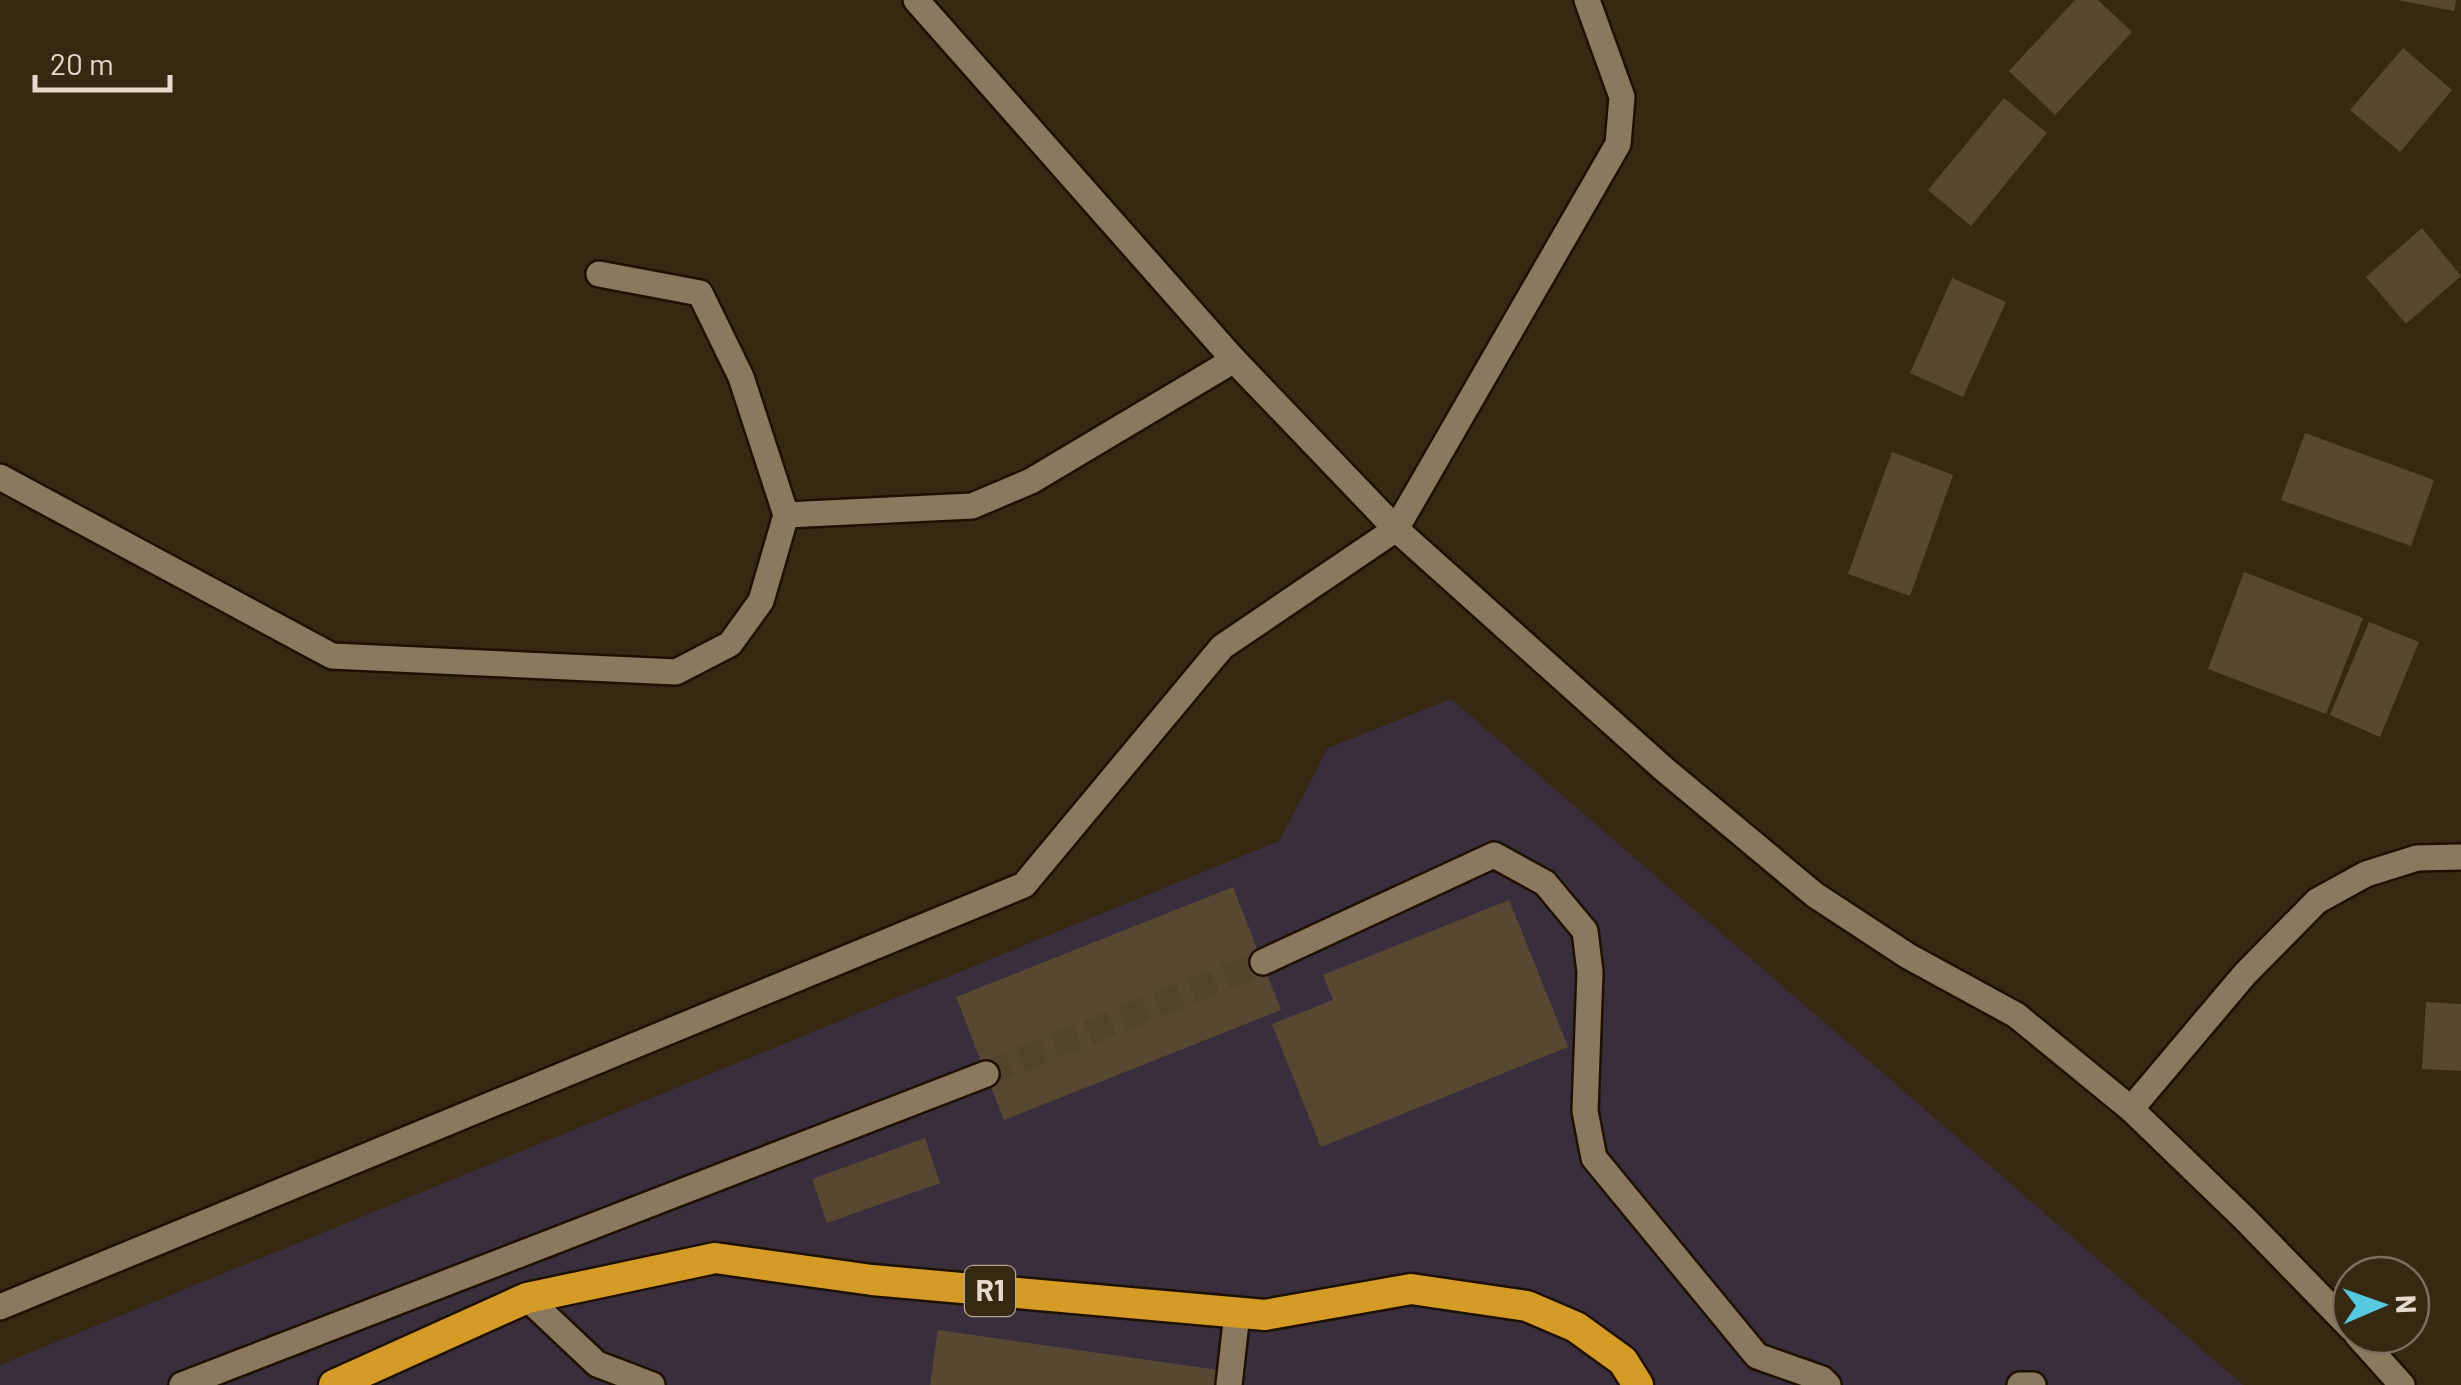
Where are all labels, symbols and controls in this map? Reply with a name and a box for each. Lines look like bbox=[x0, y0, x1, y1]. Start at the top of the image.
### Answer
scale bar bbox=[35, 30, 170, 92]
text: 20 m bbox=[50, 45, 114, 81]
north arrow bbox=[2331, 1255, 2431, 1355]
road number: R1 bbox=[965, 1266, 1015, 1316]
text: N bbox=[2390, 1294, 2424, 1314]

